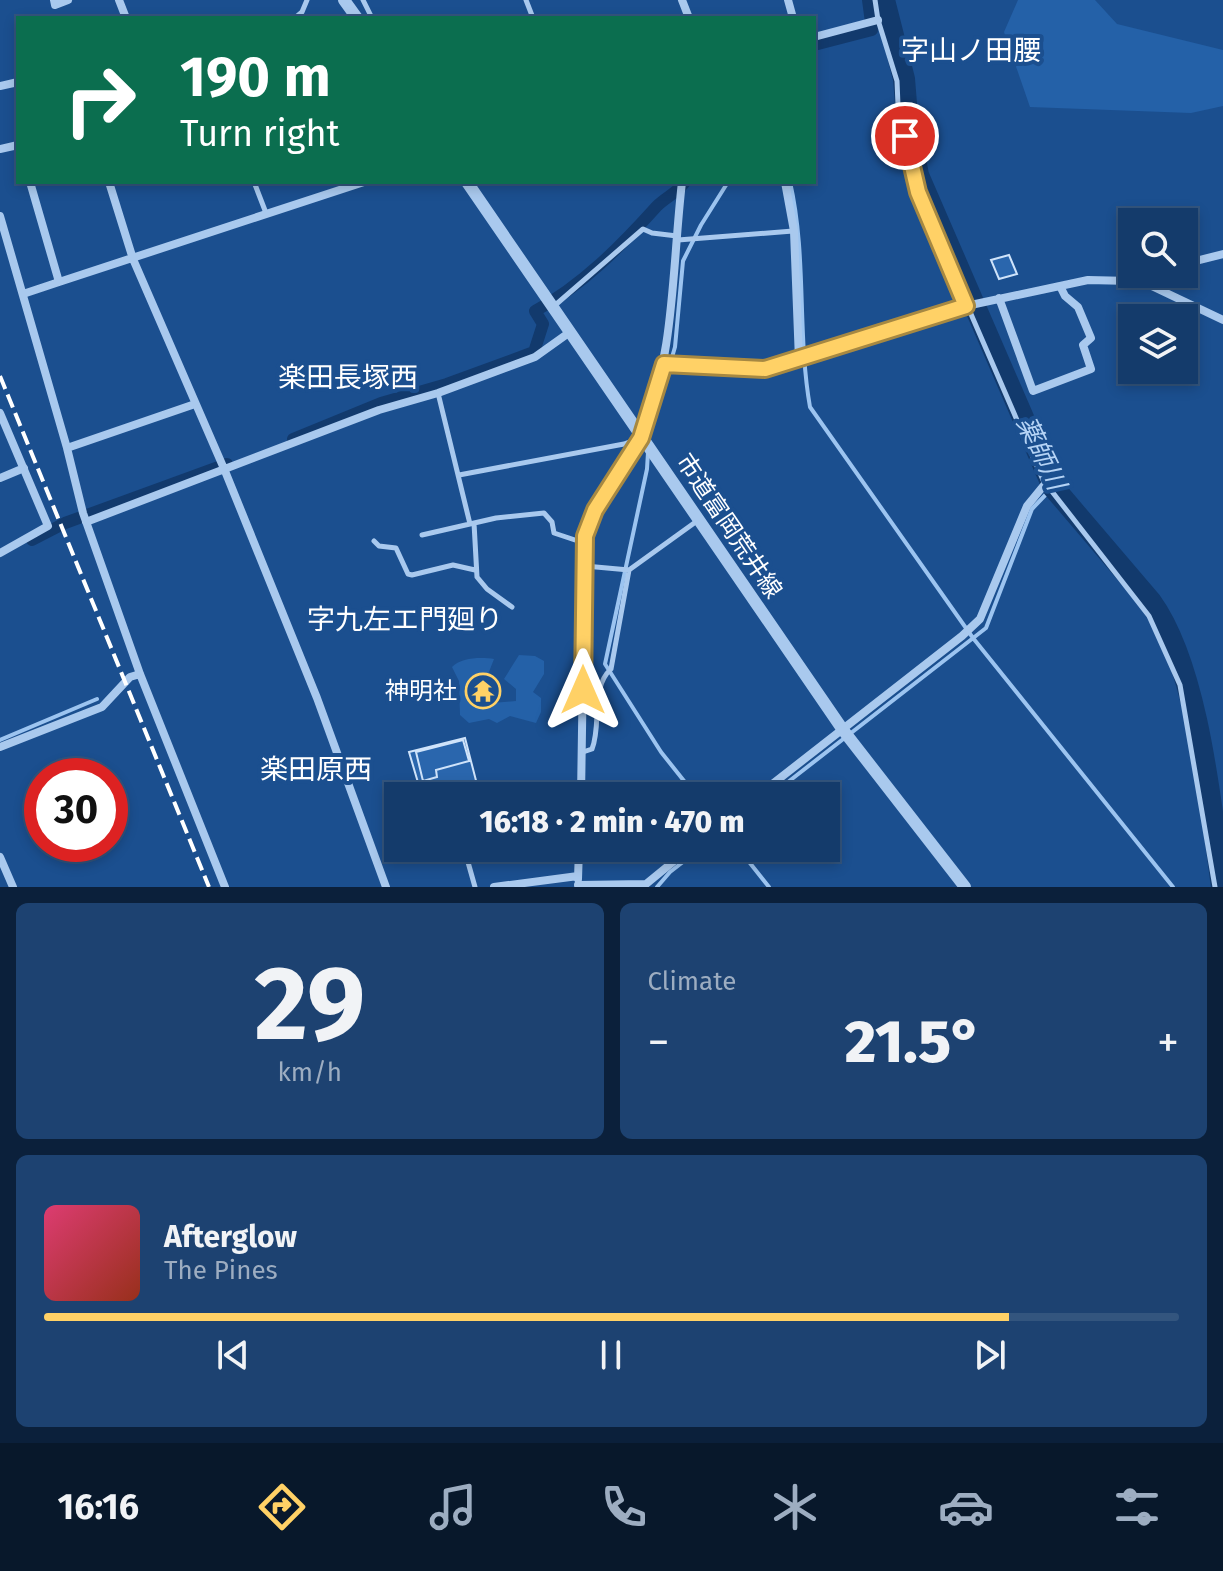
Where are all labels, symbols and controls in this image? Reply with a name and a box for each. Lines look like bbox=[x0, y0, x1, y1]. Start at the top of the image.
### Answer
district label: 字山ノ田腰 bbox=[901, 34, 1041, 67]
text: 190 m bbox=[180, 44, 331, 111]
icon: right bbox=[48, 48, 152, 152]
pin bbox=[871, 102, 939, 170]
text: Turn right bbox=[180, 112, 340, 156]
icon: arrive bbox=[883, 114, 927, 158]
map controls bbox=[1118, 208, 1198, 384]
button: search bbox=[1118, 208, 1198, 288]
button: layers bbox=[1118, 304, 1198, 384]
district label: 楽田長塚西 bbox=[278, 361, 418, 394]
water label: 薬師川 bbox=[1010, 411, 1073, 498]
street label: 市道富岡荒井線 bbox=[670, 449, 788, 603]
district label: 字九左エ門廻り bbox=[307, 603, 503, 636]
position arrow bbox=[541, 648, 625, 732]
temple icon: 神明社 bbox=[464, 672, 502, 710]
place label: 神明社 bbox=[385, 677, 457, 705]
district label: 楽田原西 bbox=[260, 753, 372, 786]
speed limit sign: 30 bbox=[24, 758, 128, 862]
text: 16:18 · 2 min · 470 m bbox=[480, 804, 744, 840]
text: 29 bbox=[254, 942, 365, 1067]
text: Climate bbox=[648, 966, 736, 997]
text: 21.5° bbox=[845, 1006, 982, 1078]
text: − bbox=[648, 1016, 670, 1069]
text: + bbox=[1157, 1016, 1179, 1069]
text: km/h bbox=[278, 1057, 342, 1088]
text: Afterglow bbox=[164, 1219, 297, 1255]
text: The Pines bbox=[164, 1255, 278, 1286]
icon: previous bbox=[211, 1333, 255, 1377]
icon: pause bbox=[589, 1333, 633, 1377]
icon: next bbox=[968, 1333, 1012, 1377]
icon: directions bbox=[254, 1479, 310, 1535]
icon: music bbox=[425, 1479, 481, 1535]
icon: phone bbox=[596, 1479, 652, 1535]
icon: climate bbox=[767, 1479, 823, 1535]
icon: car bbox=[938, 1479, 994, 1535]
icon: filters bbox=[1109, 1479, 1165, 1535]
text: 16:16 bbox=[58, 1485, 139, 1529]

